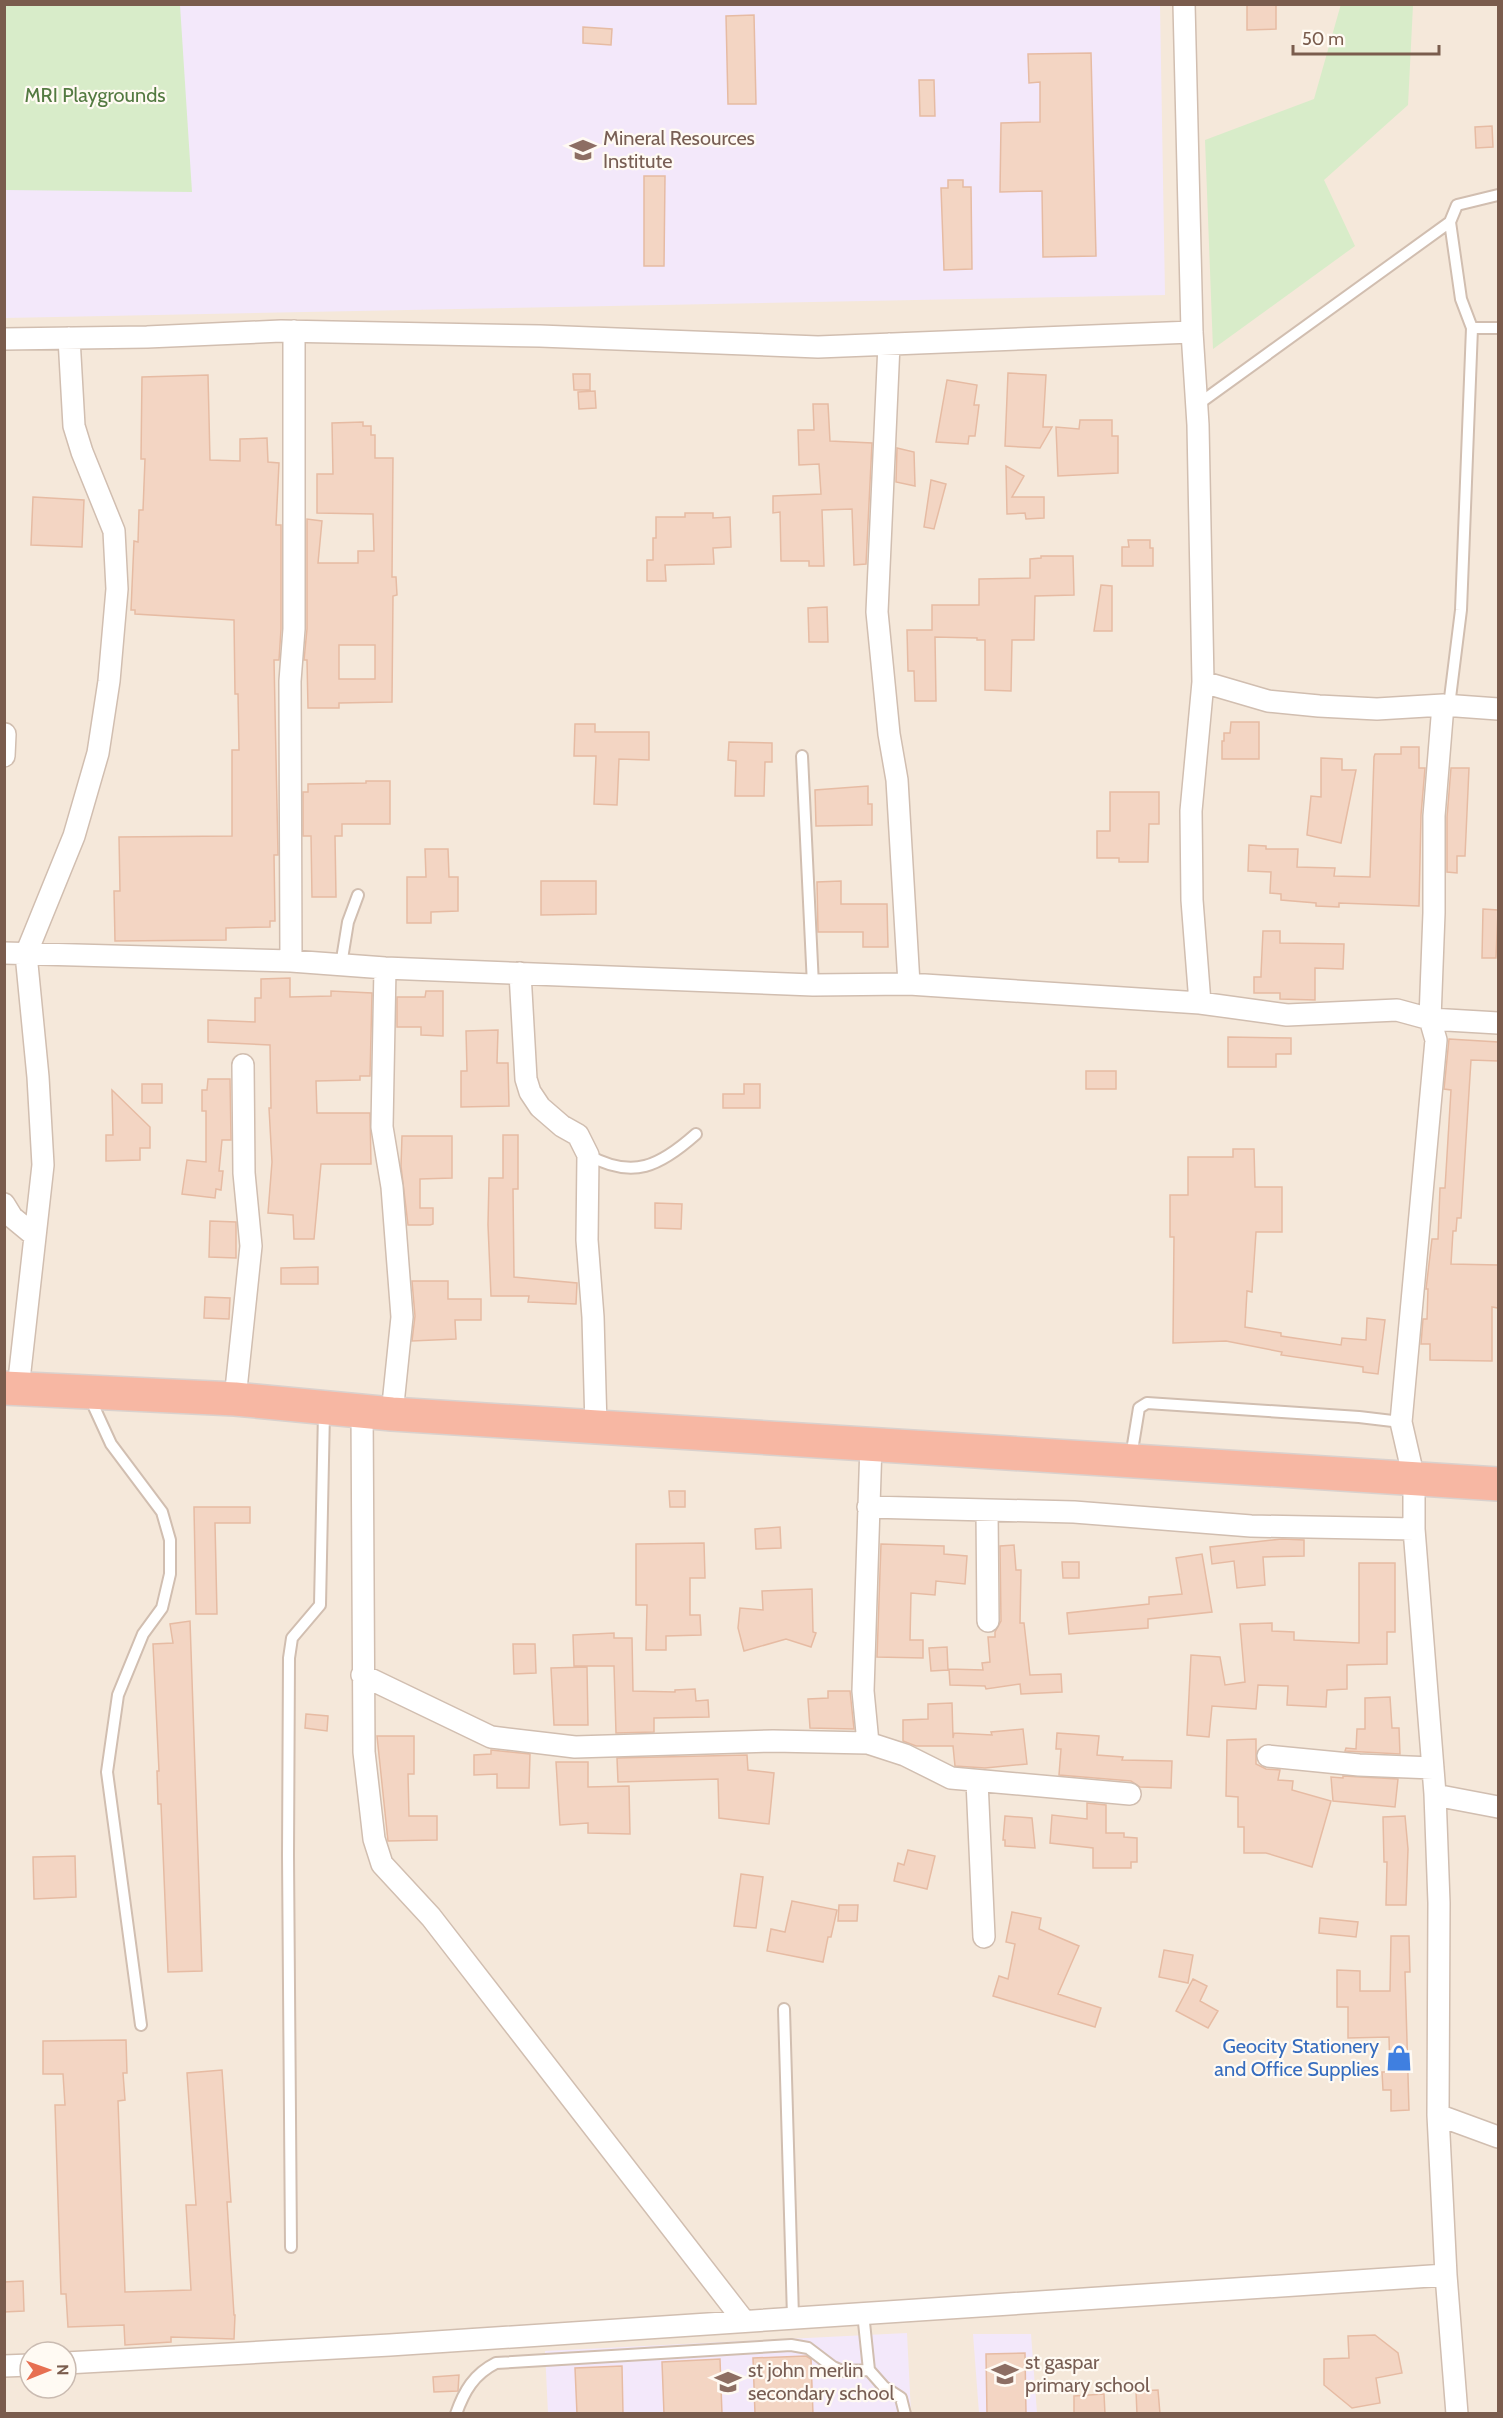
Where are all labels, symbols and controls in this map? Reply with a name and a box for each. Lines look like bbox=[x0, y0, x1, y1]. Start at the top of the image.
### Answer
scale bar bbox=[1293, 18, 1438, 56]
text: 50 m bbox=[1302, 28, 1344, 50]
park label: MRI Playgrounds bbox=[24, 83, 166, 107]
place label: Mineral Resources Institute bbox=[603, 126, 755, 173]
school or university icon: Mineral Resources Institute bbox=[568, 135, 598, 165]
place label: Geocity Stationery and Office Supplies bbox=[1214, 2034, 1379, 2081]
shop icon: Geocity Stationery and Office Supplies bbox=[1384, 2043, 1414, 2073]
north arrow bbox=[18, 2340, 78, 2400]
place label: st gaspar primary school bbox=[1025, 2350, 1150, 2397]
place label: st john merlin secondary school bbox=[748, 2358, 894, 2405]
school or university icon: st gaspar primary school bbox=[990, 2359, 1020, 2389]
text: N bbox=[53, 2364, 72, 2376]
school or university icon: st john merlin secondary school bbox=[713, 2367, 743, 2397]

